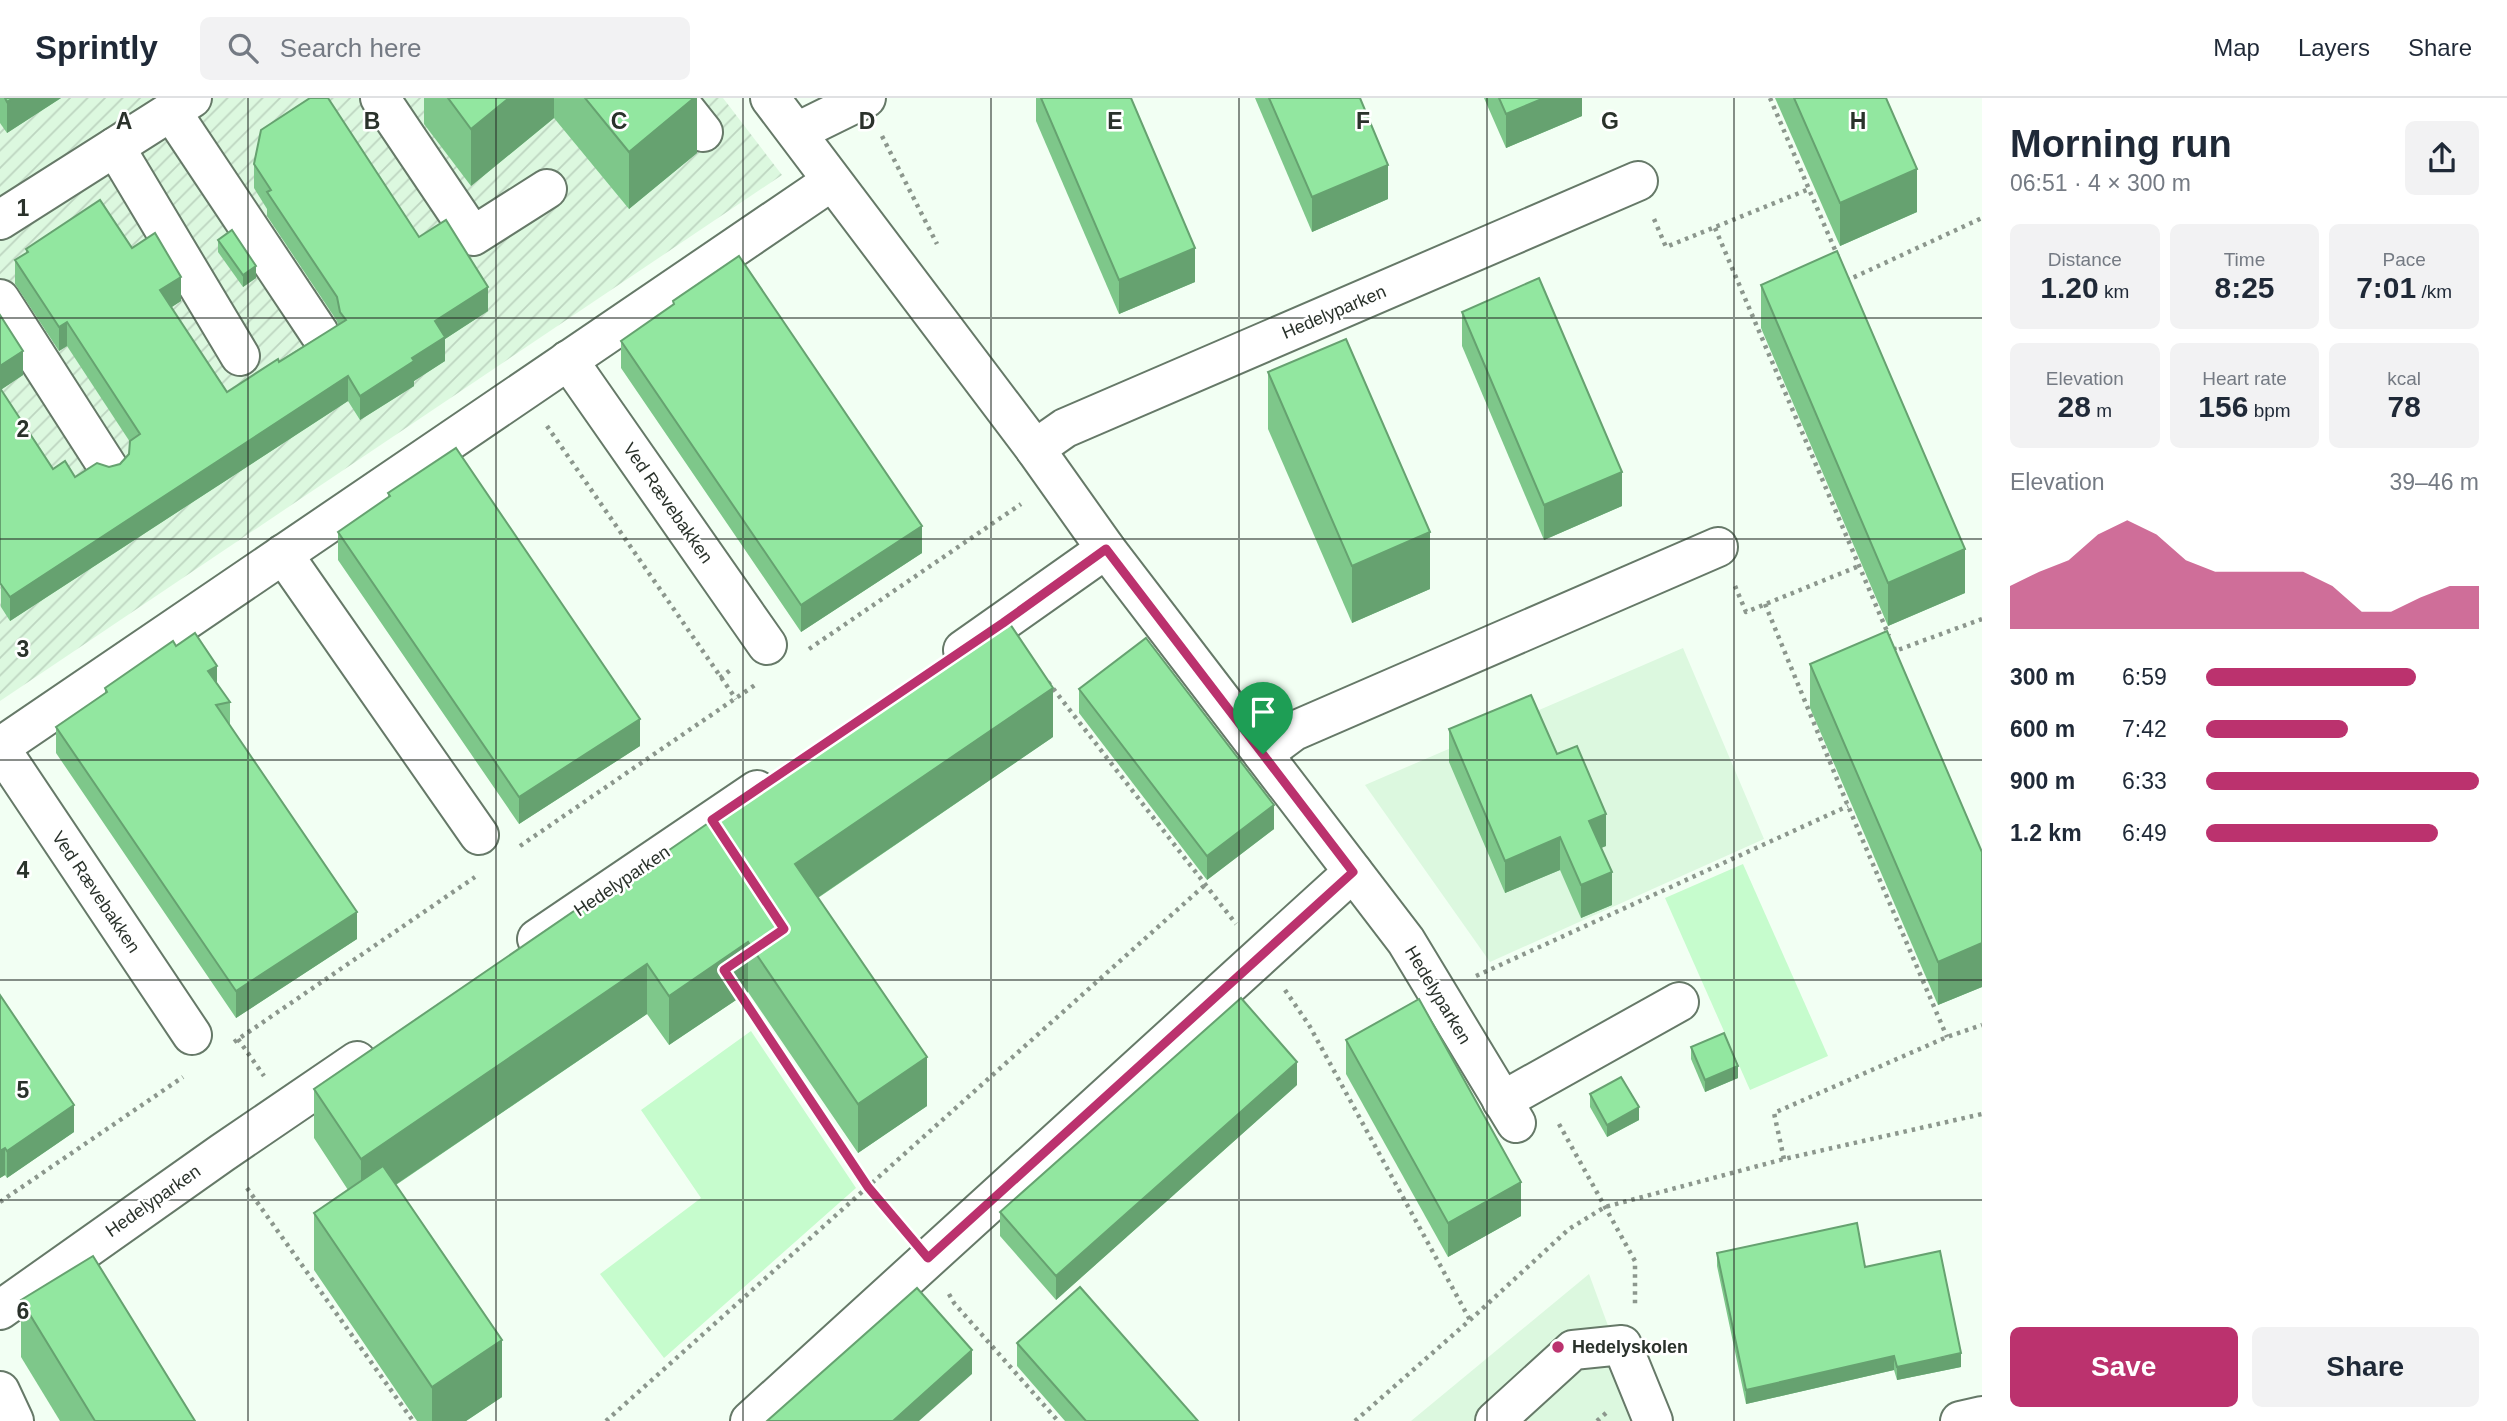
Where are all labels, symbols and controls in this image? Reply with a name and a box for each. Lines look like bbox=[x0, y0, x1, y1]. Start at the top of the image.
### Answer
search box bbox=[200, 17, 690, 80]
text: Sprintly bbox=[35, 29, 158, 66]
icon: search bbox=[224, 29, 262, 67]
text: Search here bbox=[280, 33, 422, 63]
text: Map bbox=[2213, 34, 2260, 61]
text: Layers bbox=[2298, 34, 2370, 61]
text: Share bbox=[2408, 34, 2472, 61]
text: A bbox=[116, 108, 132, 134]
text: B bbox=[364, 108, 380, 134]
text: C bbox=[611, 108, 627, 134]
text: D bbox=[859, 108, 875, 134]
text: E bbox=[1107, 108, 1123, 134]
text: F bbox=[1356, 108, 1370, 134]
text: G bbox=[1601, 108, 1619, 134]
text: H bbox=[1850, 108, 1866, 134]
button: share bbox=[2405, 121, 2479, 195]
text: Morning run bbox=[2010, 123, 2232, 165]
text: 06:51 · 4 × 300 m bbox=[2010, 170, 2191, 196]
text: 1 bbox=[17, 195, 30, 221]
text: Distance bbox=[2048, 249, 2122, 270]
text: Time bbox=[2224, 249, 2265, 270]
text: Pace bbox=[2383, 249, 2426, 270]
text: 1.20 bbox=[2040, 271, 2099, 304]
text: 8:25 bbox=[2214, 271, 2275, 304]
text: 7:01 bbox=[2356, 271, 2416, 304]
street label: Hedelyparken bbox=[1279, 281, 1389, 343]
text: km bbox=[2099, 281, 2129, 302]
text: /km bbox=[2416, 281, 2452, 302]
text: Elevation bbox=[2046, 368, 2124, 389]
text: Heart rate bbox=[2202, 368, 2287, 389]
text: kcal bbox=[2387, 368, 2421, 389]
text: 28 bbox=[2058, 390, 2091, 423]
text: 156 bbox=[2198, 390, 2248, 423]
text: 78 bbox=[2387, 390, 2421, 423]
text: m bbox=[2091, 400, 2112, 421]
text: bpm bbox=[2248, 400, 2291, 421]
text: 2 bbox=[17, 416, 29, 442]
street label: Ved Rævebakken bbox=[619, 439, 717, 567]
text: Elevation bbox=[2010, 469, 2105, 495]
text: 39–46 m bbox=[2389, 469, 2479, 495]
text: 3 bbox=[17, 636, 29, 662]
text: 300 m bbox=[2010, 664, 2075, 690]
text: 6:59 bbox=[2122, 664, 2167, 690]
pin bbox=[1233, 682, 1293, 754]
icon: arrive bbox=[1244, 693, 1282, 731]
text: 600 m bbox=[2010, 716, 2075, 742]
text: 7:42 bbox=[2122, 716, 2167, 742]
text: 900 m bbox=[2010, 768, 2075, 794]
text: 6:33 bbox=[2122, 768, 2167, 794]
text: 1.2 km bbox=[2010, 820, 2082, 846]
text: 6:49 bbox=[2122, 820, 2167, 846]
street label: Ved Rævebakken bbox=[48, 828, 144, 956]
street label: Hedelyparken bbox=[570, 842, 674, 920]
text: 4 bbox=[17, 857, 30, 883]
street label: Hedelyparken bbox=[1401, 942, 1475, 1048]
text: 5 bbox=[17, 1077, 30, 1103]
street label: Hedelyparken bbox=[102, 1161, 204, 1241]
text: 6 bbox=[17, 1298, 29, 1324]
button: Save bbox=[2010, 1327, 2238, 1407]
button: Share bbox=[2252, 1327, 2479, 1407]
place label: Hedelyskolen bbox=[1572, 1337, 1688, 1357]
marker: Hedelyskolen bbox=[1550, 1339, 1566, 1355]

